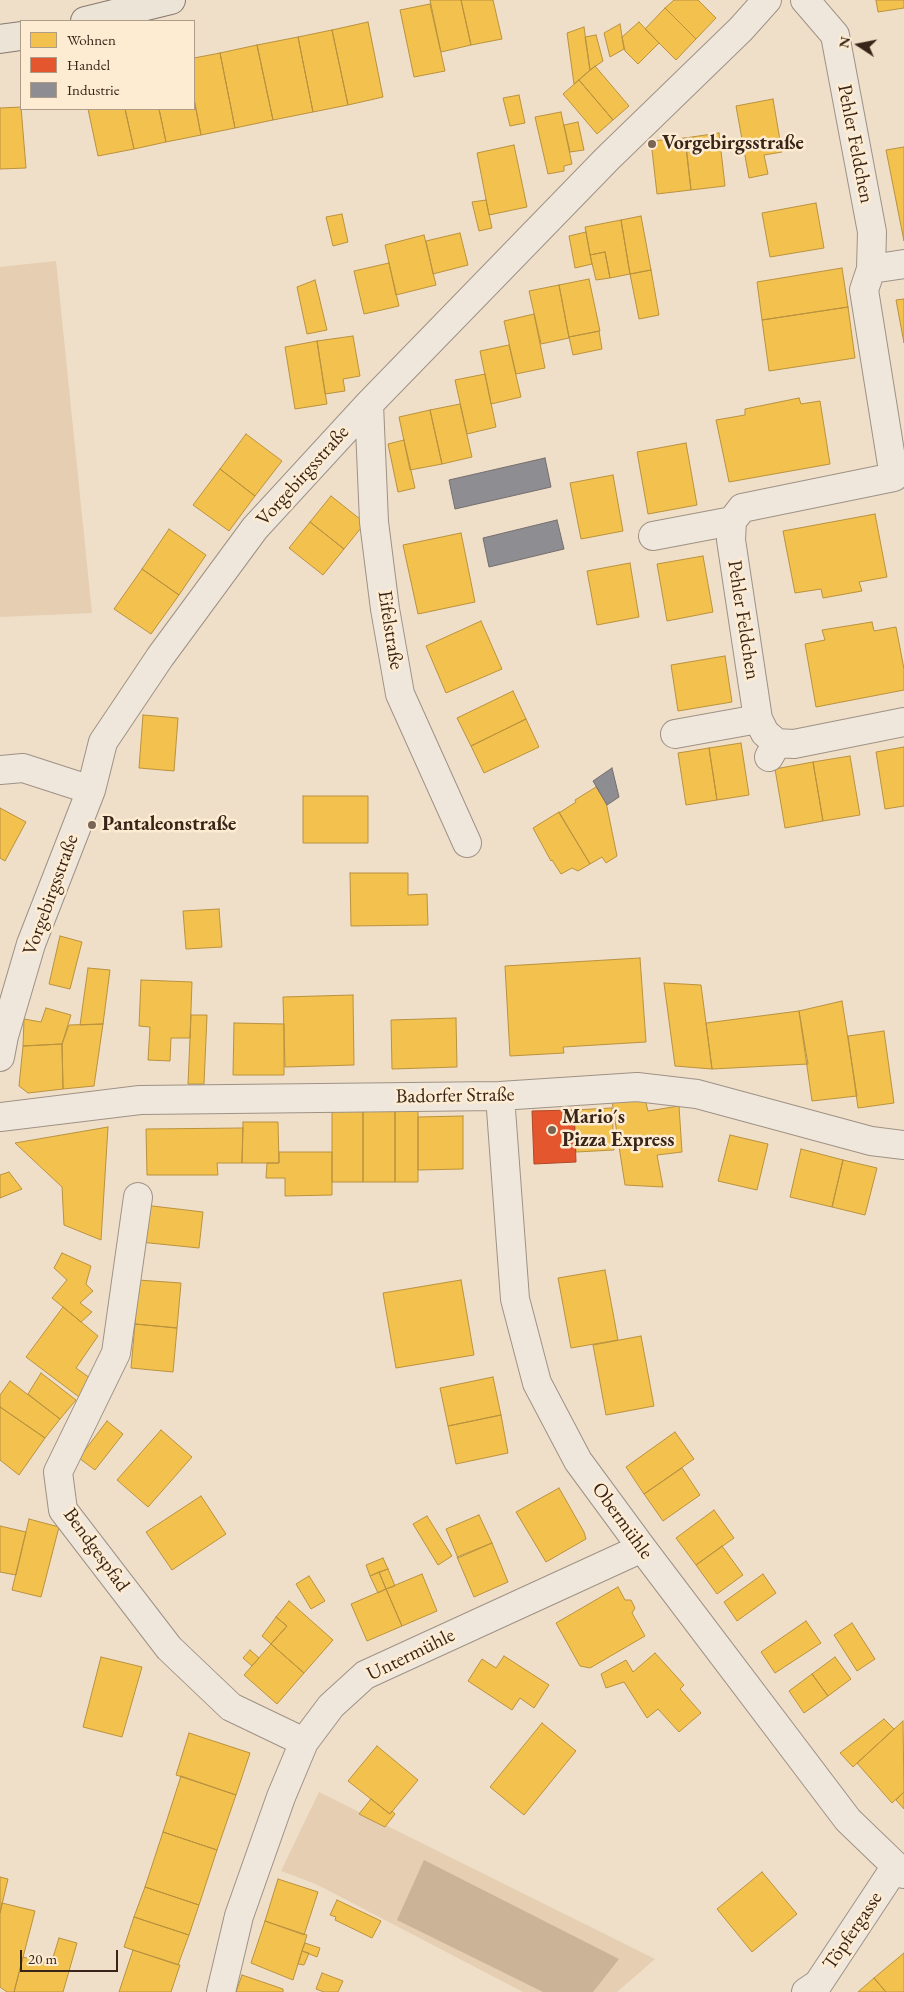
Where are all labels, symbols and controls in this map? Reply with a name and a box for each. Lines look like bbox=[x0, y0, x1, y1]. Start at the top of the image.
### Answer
legend bbox=[20, 20, 195, 110]
north arrow bbox=[834, 20, 884, 70]
text: Wohnen bbox=[67, 30, 116, 49]
text: N bbox=[834, 35, 854, 49]
text: Handel bbox=[67, 55, 110, 74]
text: Industrie bbox=[67, 80, 120, 99]
street label: Pehler Feldchen bbox=[832, 83, 878, 205]
place label: Vorgebirgsstraße bbox=[662, 132, 804, 156]
marker: Vorgebirgsstraße bbox=[646, 138, 658, 150]
street label: Vorgebirgsstraße bbox=[252, 421, 354, 531]
street label: Pehler Feldchen bbox=[722, 559, 764, 681]
street label: Eifelstraße bbox=[372, 589, 408, 671]
place label: Pantaleonstraße bbox=[102, 813, 236, 837]
marker: Pantaleonstraße bbox=[86, 819, 98, 831]
street label: Vorgebirgsstraße bbox=[18, 831, 84, 959]
street label: Badorfer Straße bbox=[395, 1083, 515, 1109]
place label: Mario´s Pizza Express bbox=[562, 1106, 674, 1153]
marker: Mario´s Pizza Express bbox=[546, 1124, 558, 1136]
street label: Obermühle bbox=[586, 1478, 658, 1564]
street label: Bendgespfad bbox=[58, 1503, 134, 1597]
street label: Untermühle bbox=[363, 1623, 459, 1687]
street label: Töpfergasse bbox=[818, 1887, 888, 1975]
scale bar bbox=[22, 1940, 120, 1972]
text: 20 m bbox=[28, 1949, 57, 1968]

